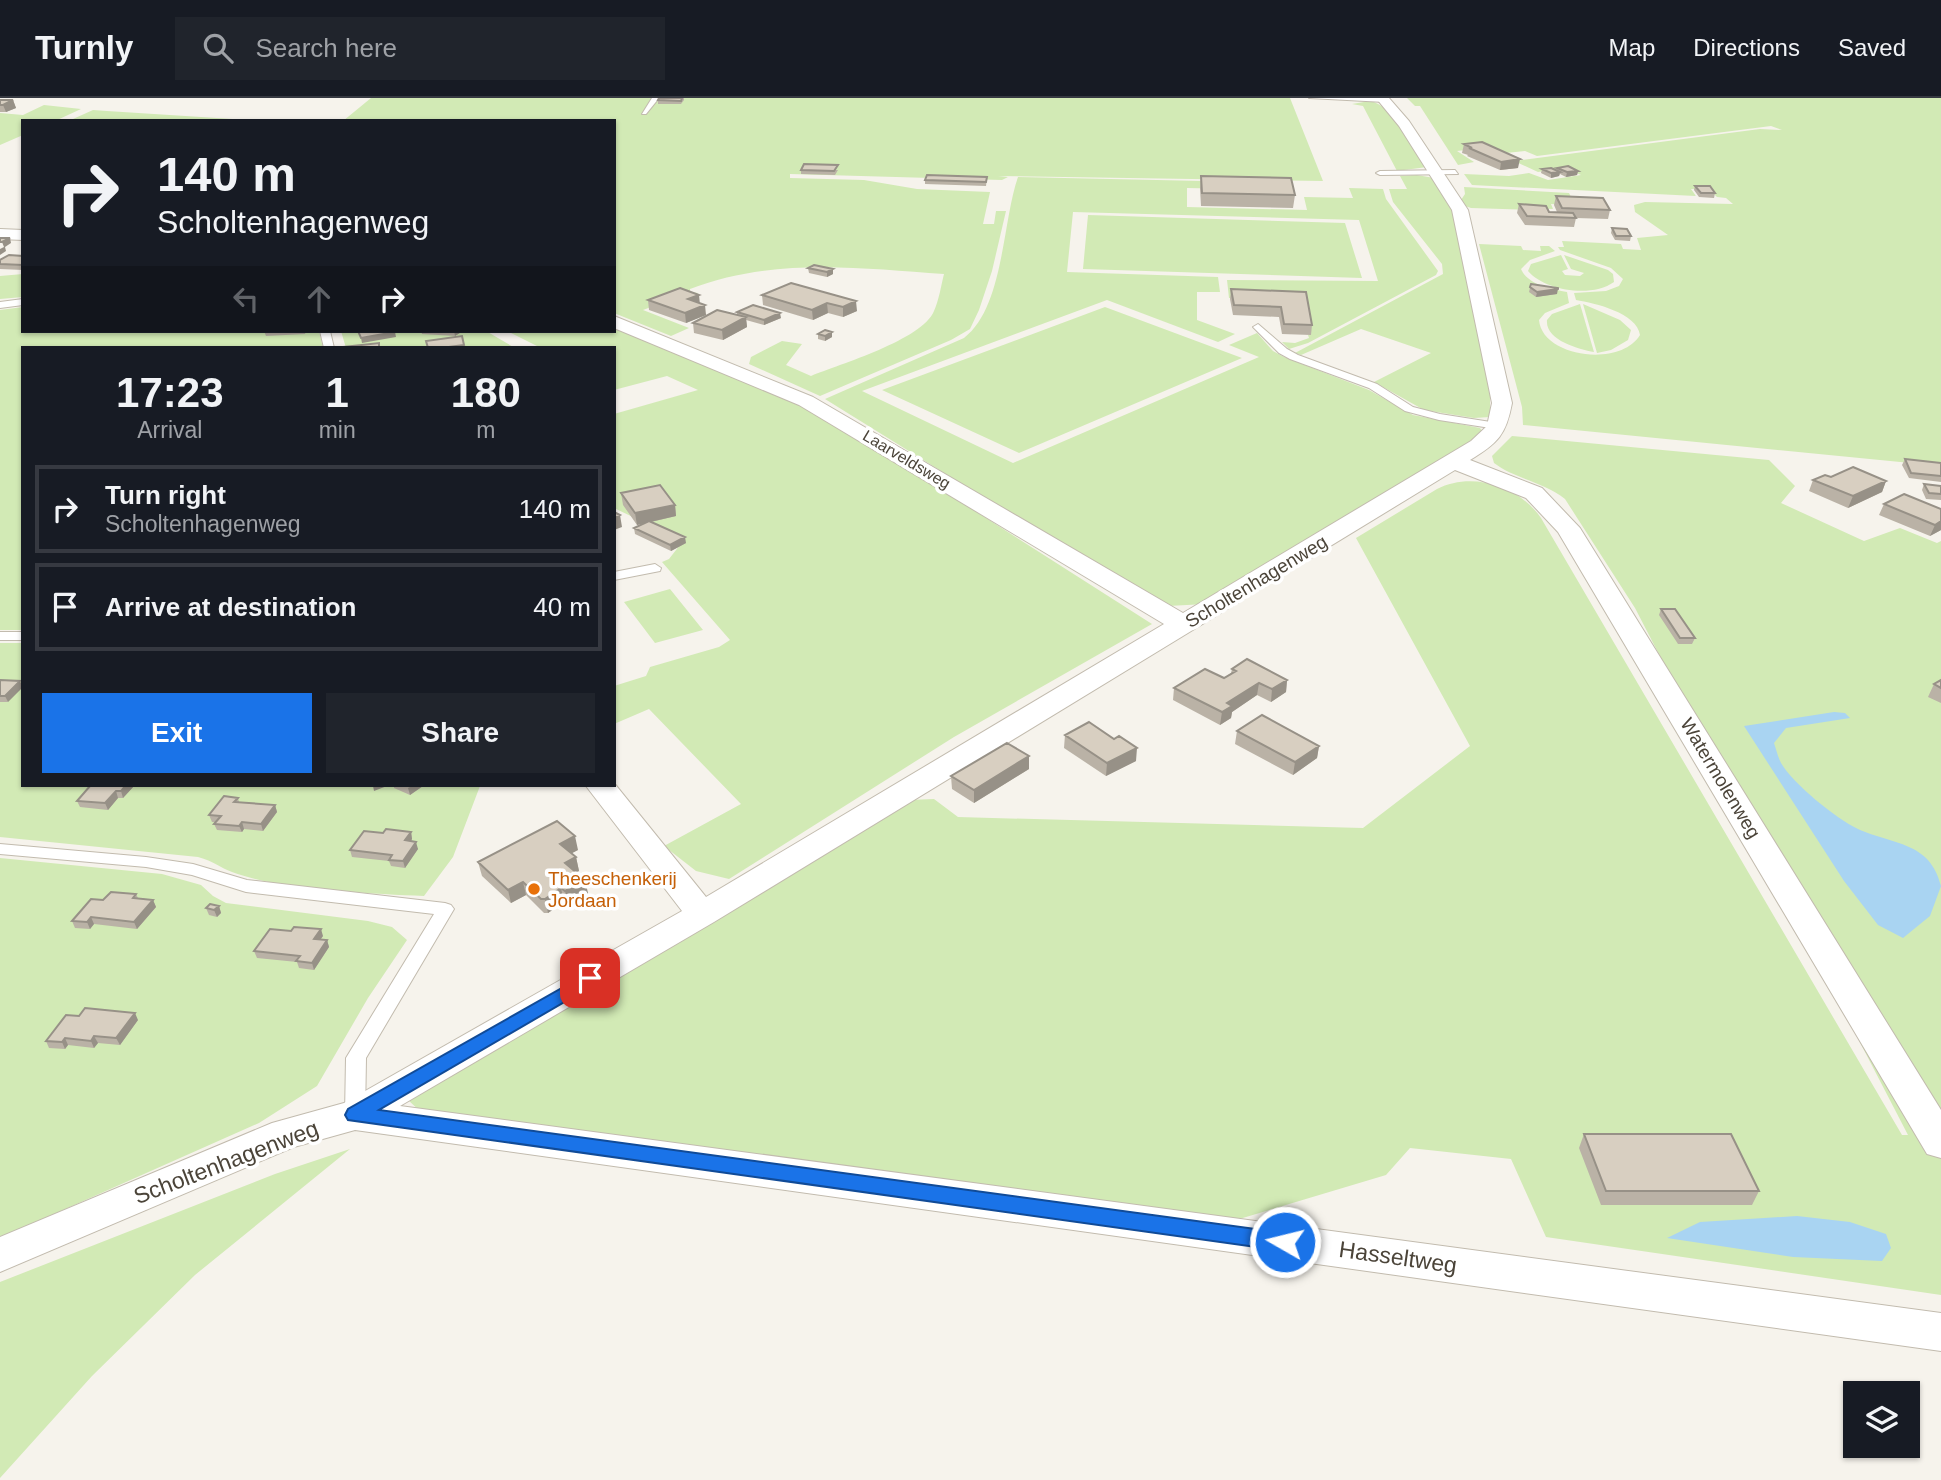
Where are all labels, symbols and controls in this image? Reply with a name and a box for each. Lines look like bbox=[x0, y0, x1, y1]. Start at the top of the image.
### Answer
search box bbox=[175, 17, 665, 80]
text: Turnly bbox=[35, 29, 133, 66]
icon: search bbox=[199, 29, 237, 67]
text: Search here bbox=[255, 33, 397, 63]
text: Map bbox=[1609, 34, 1655, 61]
text: Directions bbox=[1693, 34, 1800, 61]
text: Saved bbox=[1838, 34, 1906, 61]
icon: right bbox=[42, 147, 133, 238]
text: 140 m bbox=[157, 147, 296, 201]
text: Scholtenhagenweg bbox=[157, 204, 429, 240]
icon: left bbox=[227, 280, 265, 318]
icon: ahead bbox=[300, 280, 338, 318]
icon: right bbox=[373, 280, 411, 318]
text: 17:23 bbox=[116, 369, 224, 416]
text: 1 bbox=[325, 369, 349, 416]
text: 180 bbox=[451, 369, 521, 416]
text: Arrival bbox=[137, 417, 202, 443]
text: min bbox=[319, 417, 356, 443]
text: m bbox=[476, 417, 495, 443]
street label: Laarveldsweg bbox=[860, 427, 953, 492]
text: Turn right bbox=[105, 480, 226, 510]
icon: right bbox=[46, 490, 84, 528]
text: 140 m bbox=[519, 494, 591, 524]
text: Scholtenhagenweg bbox=[105, 511, 301, 537]
street label: Scholtenhagenweg bbox=[1182, 531, 1331, 632]
icon: arrive bbox=[46, 588, 84, 626]
text: Arrive at destination bbox=[105, 592, 356, 622]
text: 40 m bbox=[533, 592, 591, 622]
button: Exit bbox=[42, 693, 312, 773]
button: Share bbox=[326, 693, 595, 773]
street label: Watermolenweg bbox=[1676, 714, 1765, 842]
place label: Theeschenkerij Jordaan bbox=[548, 868, 677, 911]
marker: Theeschenkerij Jordaan bbox=[526, 881, 542, 897]
pin bbox=[560, 948, 620, 1008]
icon: arrive bbox=[571, 959, 609, 997]
street label: Scholtenhagenweg bbox=[130, 1115, 322, 1209]
position arrow bbox=[1248, 1205, 1322, 1279]
street label: Hasseltweg bbox=[1337, 1236, 1459, 1278]
map controls bbox=[1843, 1381, 1920, 1458]
button: layers bbox=[1843, 1381, 1920, 1458]

